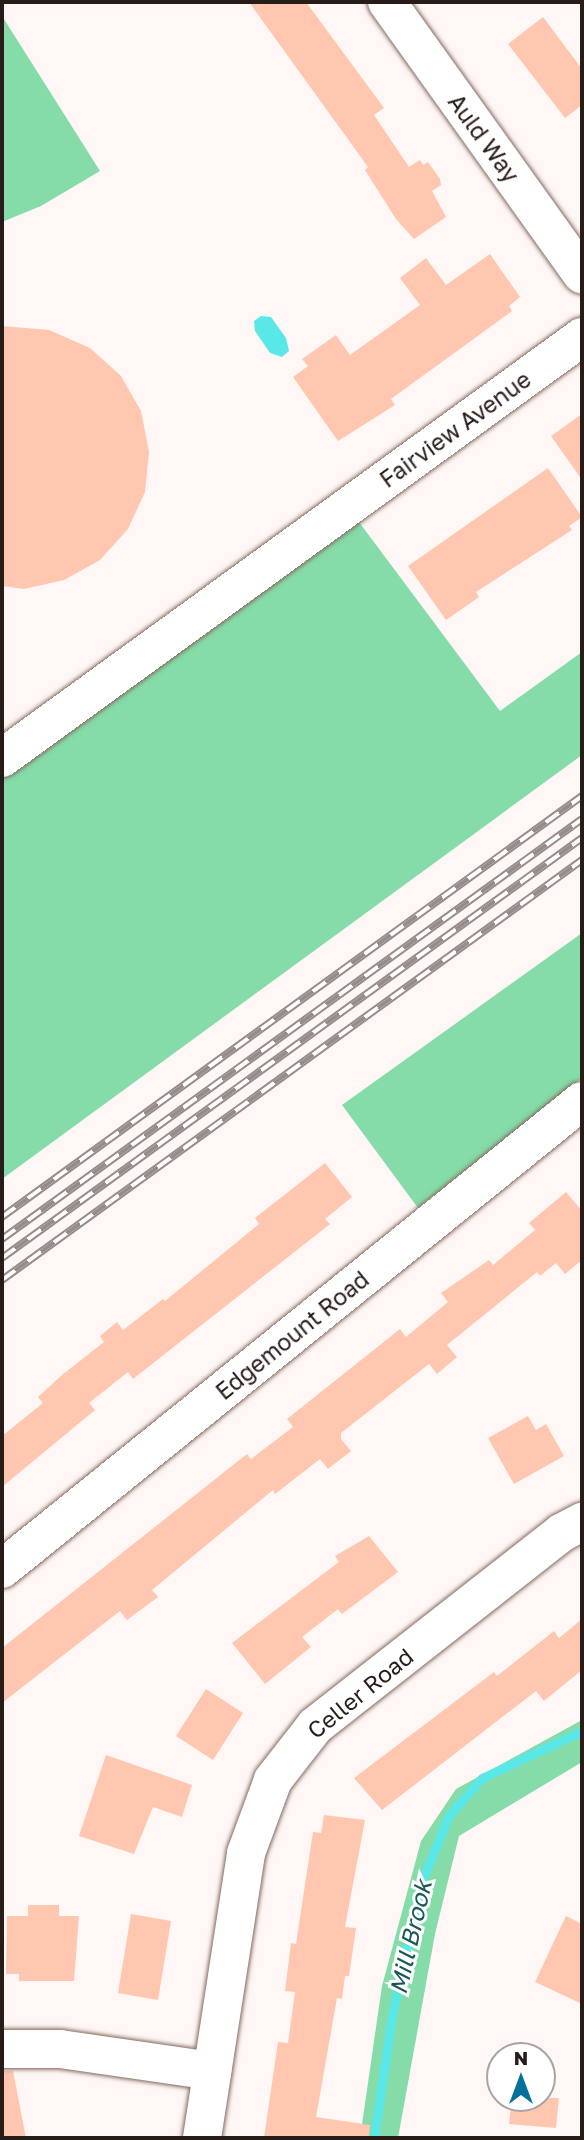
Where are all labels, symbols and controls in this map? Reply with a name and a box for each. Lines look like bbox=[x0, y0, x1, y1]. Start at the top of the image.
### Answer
street label: Auld Way bbox=[443, 88, 525, 188]
street label: Fairview Avenue bbox=[374, 365, 536, 493]
street label: Edgemount Road bbox=[210, 1265, 374, 1405]
street label: Celler Road bbox=[302, 1642, 418, 1744]
water label: Mill Brook bbox=[383, 1877, 437, 1997]
north arrow bbox=[486, 2042, 556, 2112]
text: N bbox=[514, 2046, 528, 2069]

